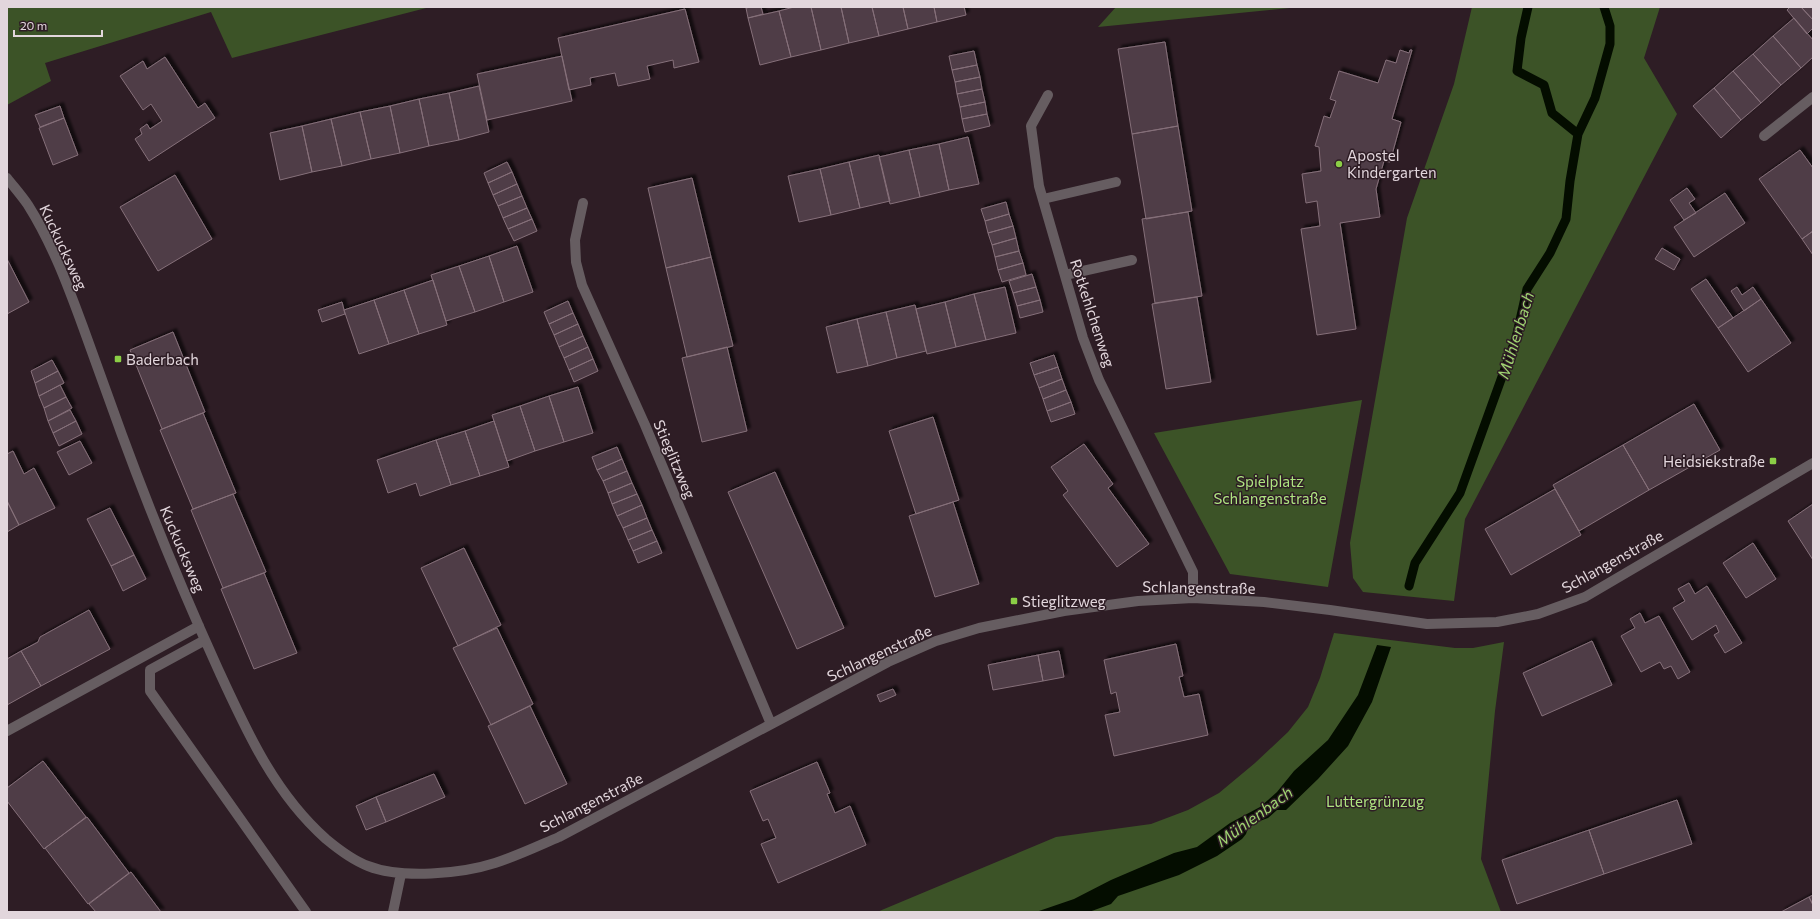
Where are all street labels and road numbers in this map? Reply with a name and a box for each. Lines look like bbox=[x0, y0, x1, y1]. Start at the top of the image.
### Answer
street label: Kuckucksweg bbox=[36, 201, 92, 293]
street label: Rotkehlchenweg bbox=[1067, 257, 1119, 369]
street label: Stieglitzweg bbox=[650, 417, 700, 501]
street label: Kuckucksweg bbox=[157, 503, 209, 595]
street label: Schlangenstraße bbox=[1558, 526, 1666, 596]
street label: Schlangenstraße bbox=[1142, 577, 1256, 597]
street label: Schlangenstraße bbox=[824, 621, 934, 685]
street label: Schlangenstraße bbox=[536, 768, 646, 836]

